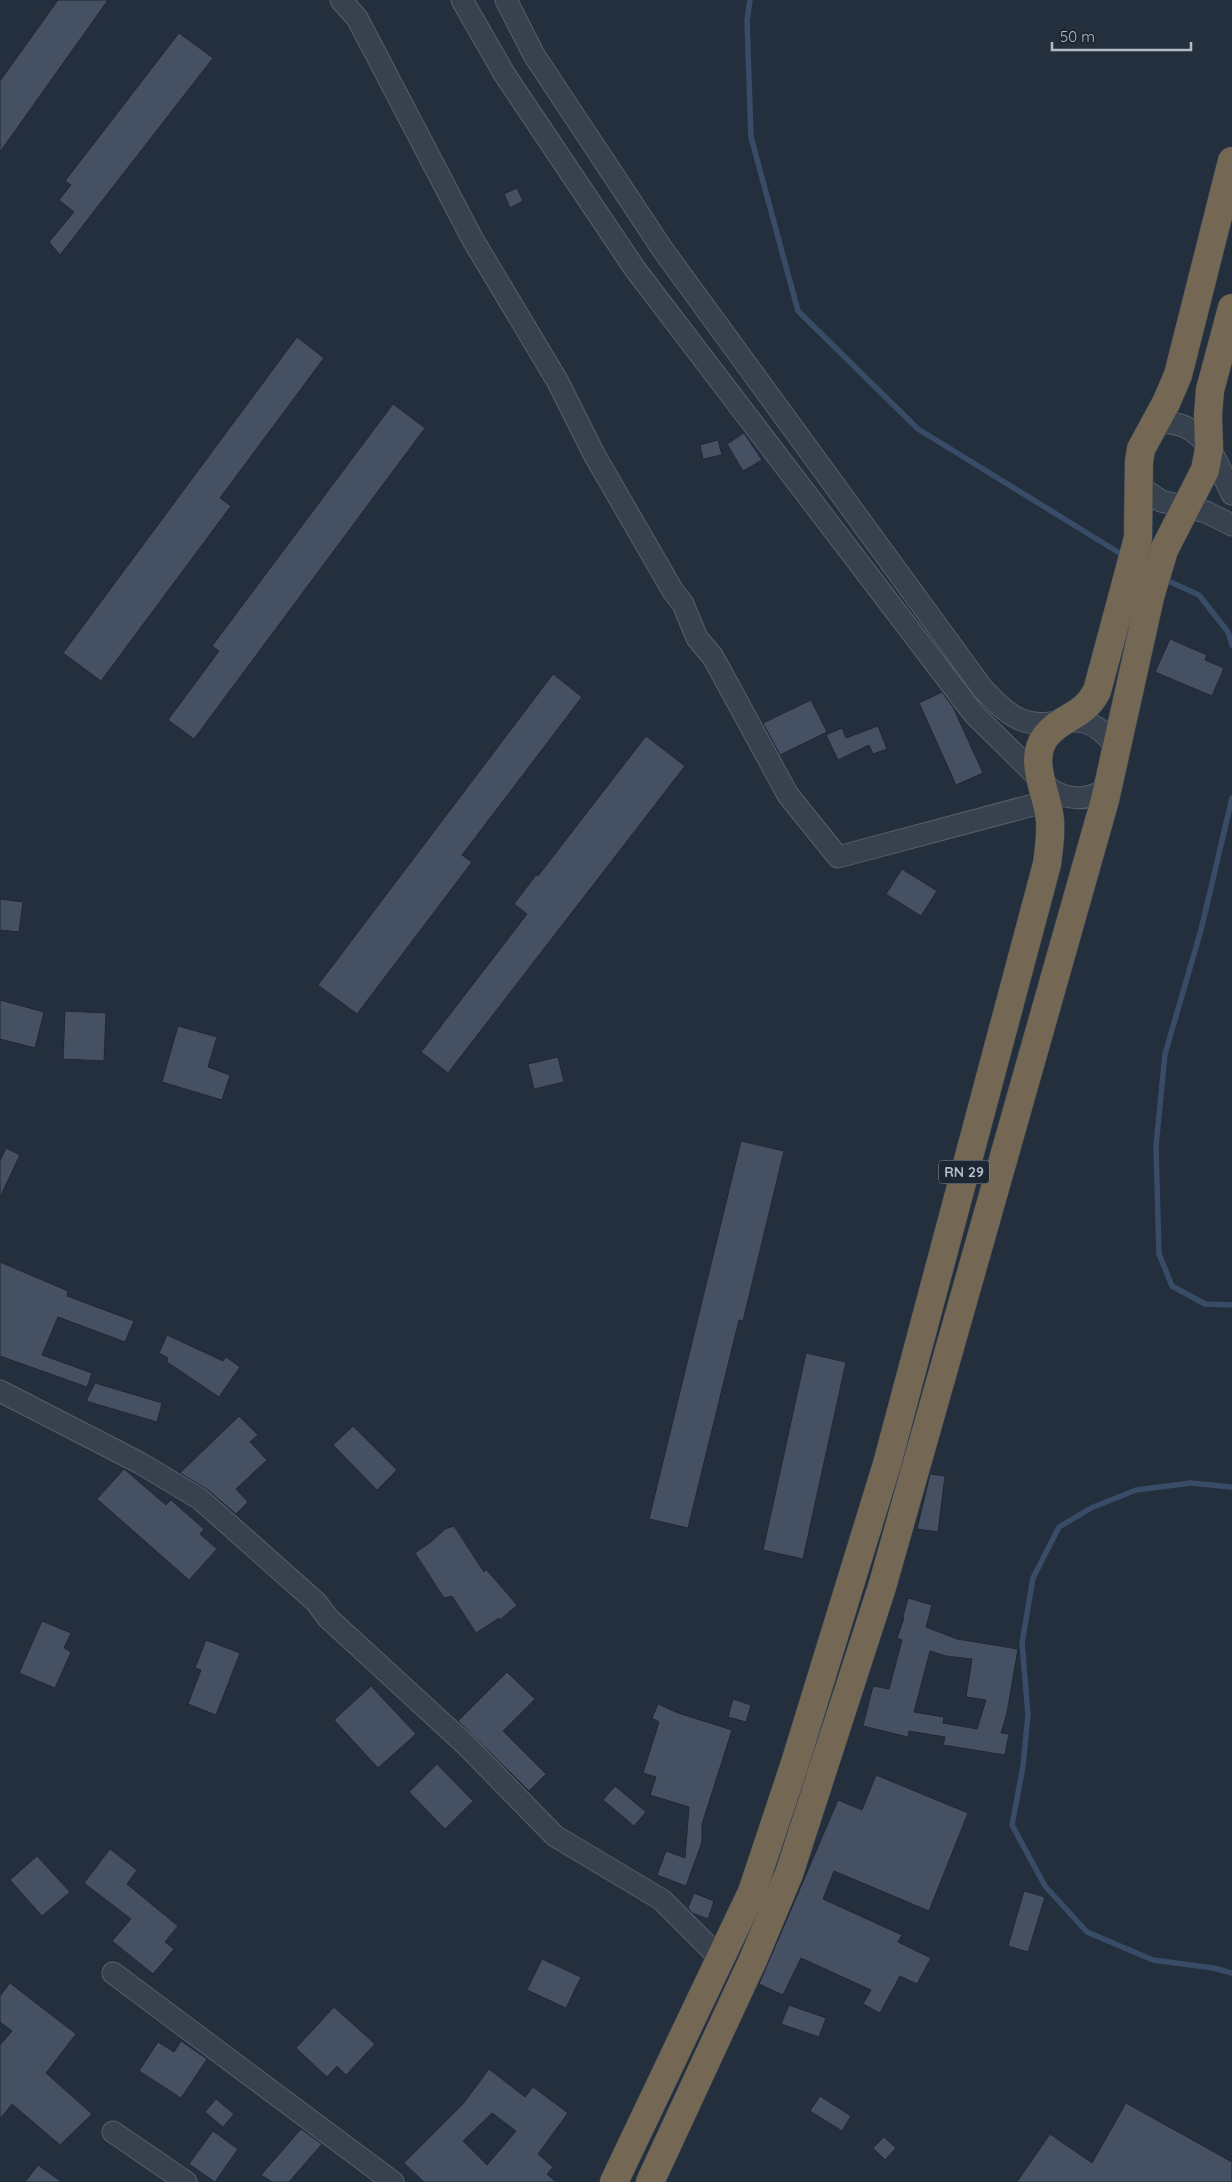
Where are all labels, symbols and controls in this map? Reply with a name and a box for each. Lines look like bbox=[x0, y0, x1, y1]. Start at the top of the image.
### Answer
scale bar bbox=[1052, 20, 1191, 52]
text: 50 m bbox=[1060, 27, 1095, 46]
road number: RN 29 bbox=[939, 1160, 989, 1184]

